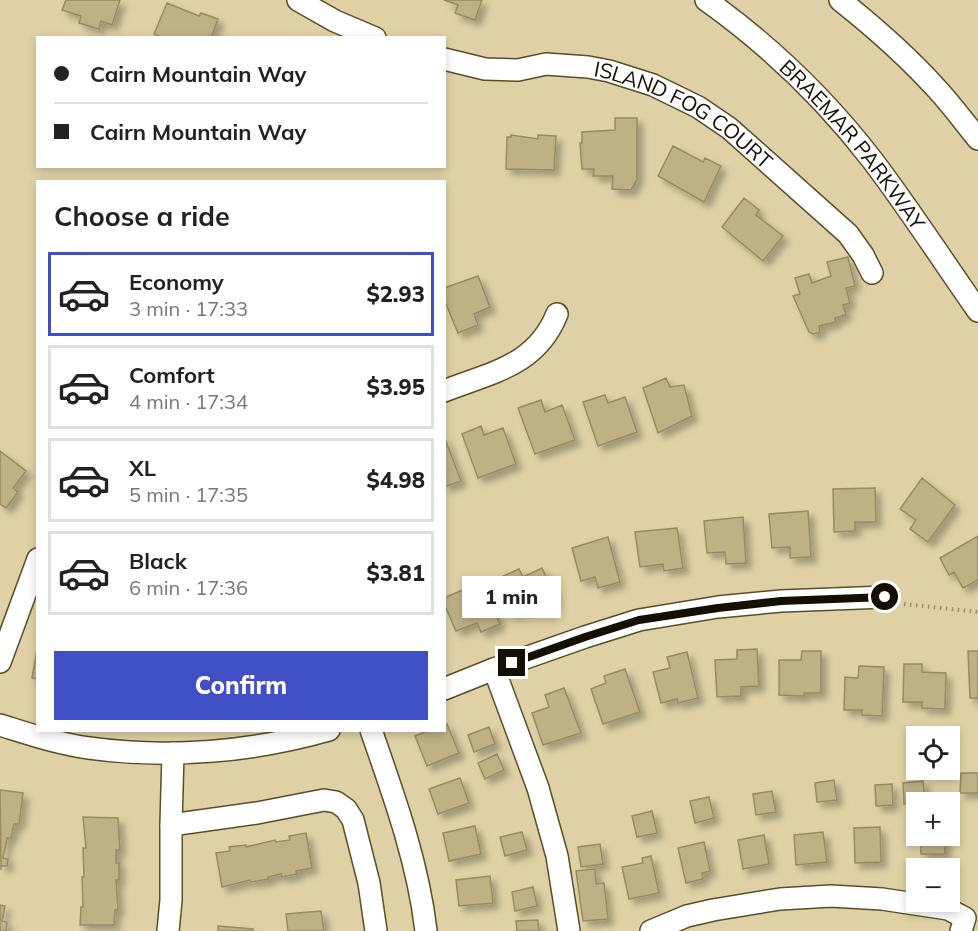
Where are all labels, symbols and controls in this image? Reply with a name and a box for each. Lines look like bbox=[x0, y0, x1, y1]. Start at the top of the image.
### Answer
street label: BRAEMAR PARKWAY bbox=[775, 54, 931, 235]
street label: ISLAND FOG COURT bbox=[592, 55, 778, 174]
text: Cairn Mountain Way bbox=[90, 60, 306, 88]
text: Cairn Mountain Way bbox=[90, 118, 306, 146]
text: Choose a ride bbox=[54, 199, 230, 233]
icon: car bbox=[57, 267, 111, 321]
text: Economy bbox=[129, 268, 224, 296]
text: $2.93 bbox=[366, 280, 425, 308]
text: 3 min · 17:33 bbox=[129, 296, 248, 321]
icon: car bbox=[57, 360, 111, 414]
text: Comfort bbox=[129, 361, 215, 389]
text: $3.95 bbox=[366, 373, 425, 401]
text: 4 min · 17:34 bbox=[129, 389, 248, 414]
icon: car bbox=[57, 453, 111, 507]
text: XL bbox=[129, 454, 156, 482]
text: $4.98 bbox=[366, 466, 425, 494]
text: 5 min · 17:35 bbox=[129, 482, 248, 507]
icon: car bbox=[57, 546, 111, 600]
text: Black bbox=[129, 547, 187, 575]
text: $3.81 bbox=[366, 559, 425, 587]
text: 6 min · 17:36 bbox=[129, 575, 248, 600]
callout: 1 min bbox=[462, 576, 562, 618]
route start bbox=[871, 583, 898, 610]
text: 1 min bbox=[485, 584, 538, 609]
route end bbox=[498, 649, 525, 676]
button: Confirm bbox=[54, 651, 428, 720]
map controls bbox=[906, 726, 960, 912]
button: locate bbox=[906, 726, 960, 780]
button: + bbox=[906, 792, 960, 846]
button: − bbox=[906, 858, 960, 912]

